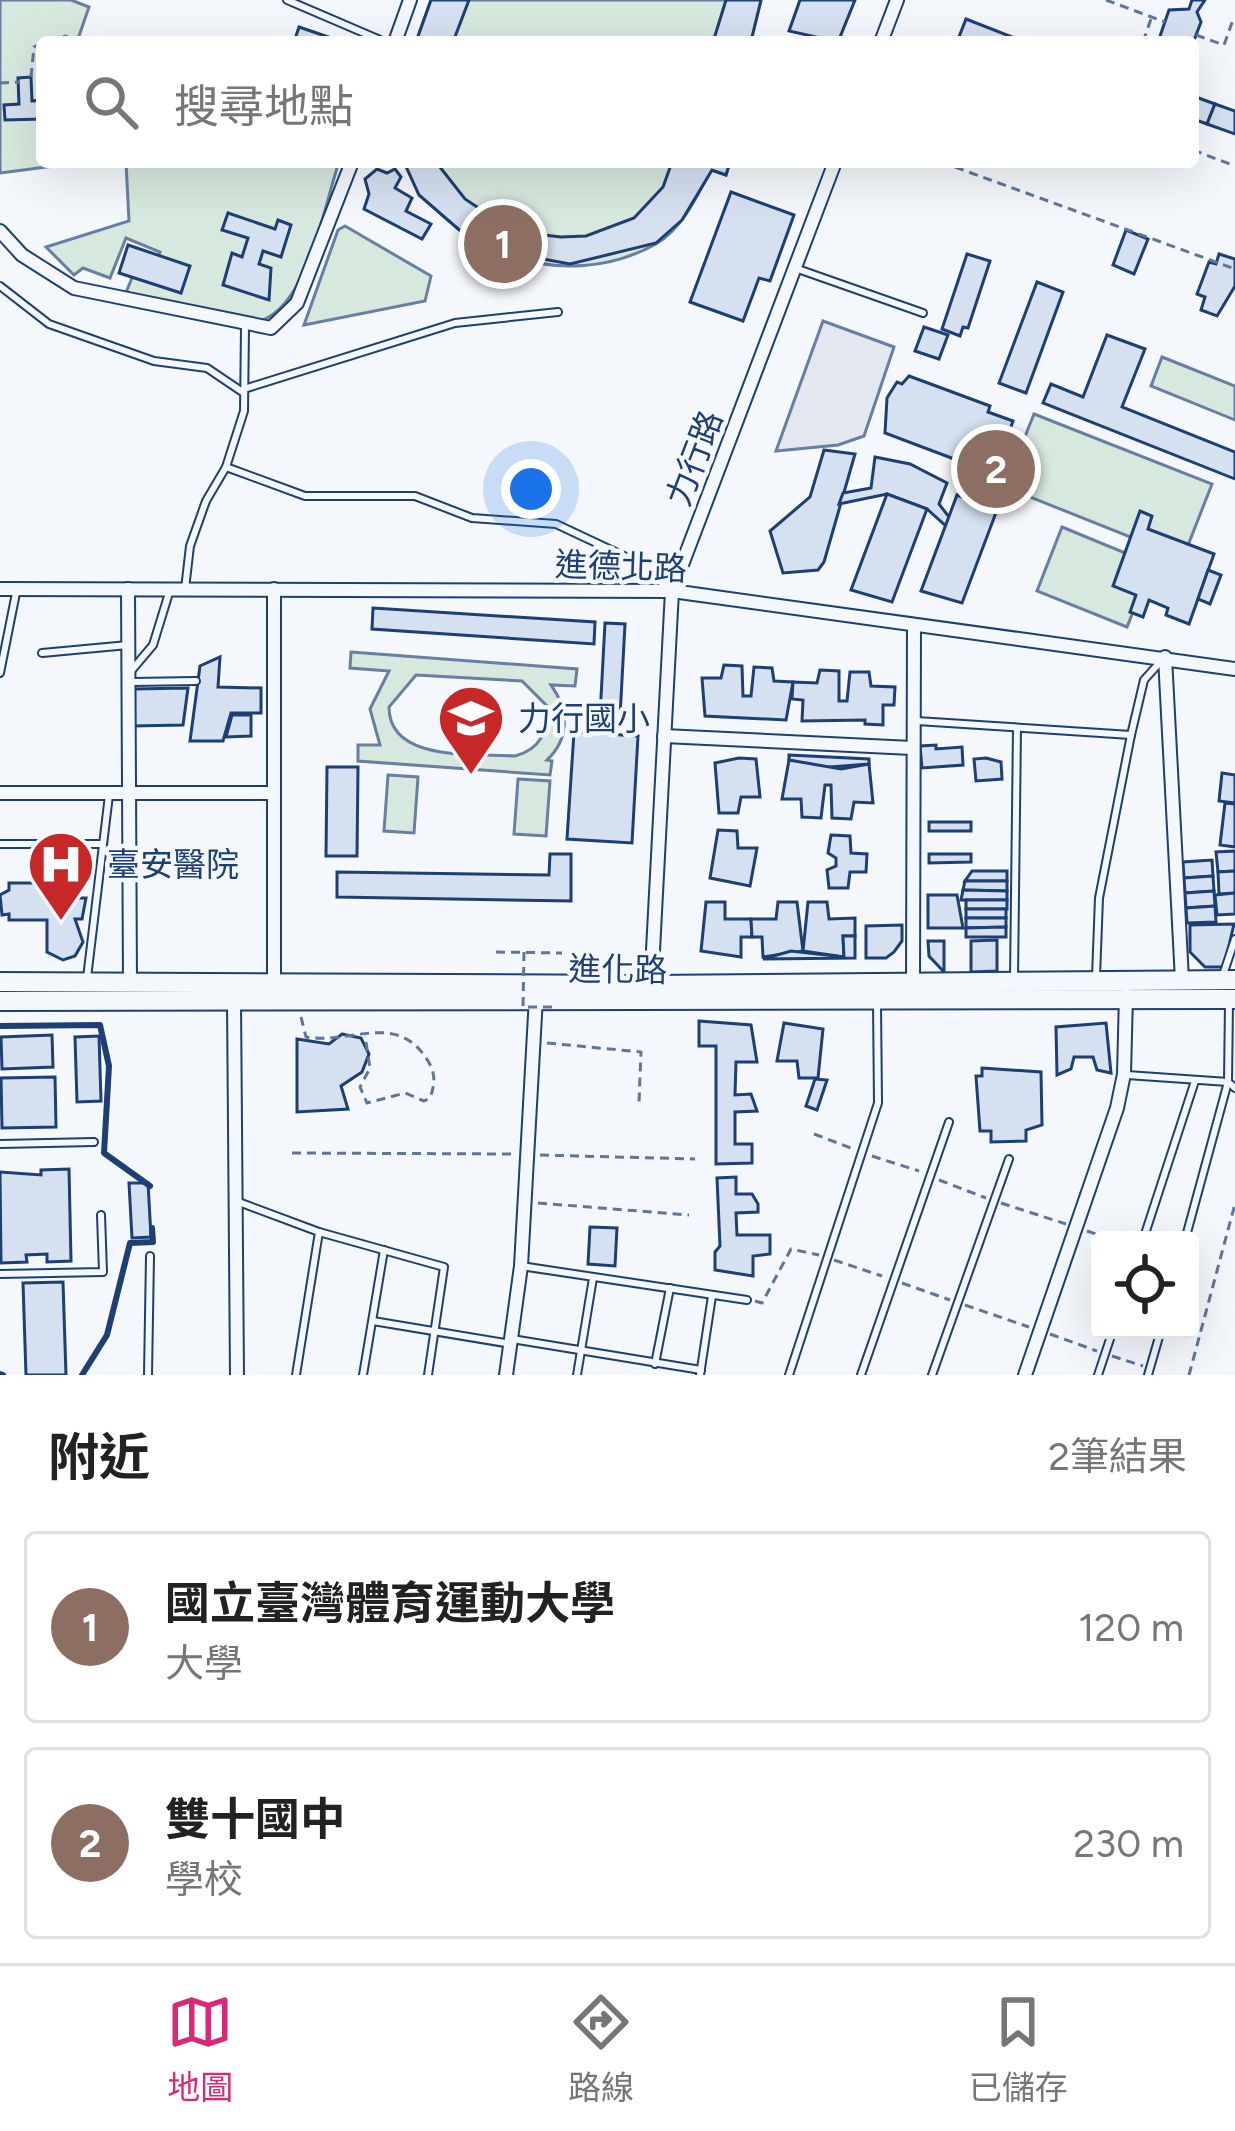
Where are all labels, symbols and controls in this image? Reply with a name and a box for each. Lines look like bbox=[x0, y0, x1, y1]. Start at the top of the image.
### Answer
search box bbox=[36, 36, 1199, 168]
icon: search bbox=[78, 69, 144, 135]
text: 搜尋地點 bbox=[174, 79, 354, 133]
pin: 1 bbox=[464, 199, 542, 289]
street label: 力行路 bbox=[659, 405, 730, 511]
pin: 2 bbox=[957, 424, 1035, 514]
your location bbox=[501, 459, 561, 519]
street label: 進德北路 bbox=[554, 545, 688, 588]
school or university icon: 力行國小 bbox=[436, 683, 506, 777]
place label: 力行國小 bbox=[518, 699, 650, 738]
hospital icon: 臺安醫院 bbox=[26, 829, 96, 923]
place label: 臺安醫院 bbox=[107, 845, 239, 884]
street label: 進化路 bbox=[568, 949, 668, 990]
map controls bbox=[1091, 1231, 1199, 1339]
button: locate bbox=[1091, 1231, 1199, 1339]
text: 附近 bbox=[48, 1427, 150, 1488]
text: 2筆結果 bbox=[1048, 1433, 1187, 1480]
text: 國立臺灣體育運動大學 bbox=[165, 1576, 615, 1630]
text: 1 bbox=[82, 1604, 98, 1651]
text: 120 m bbox=[1078, 1604, 1184, 1651]
text: 大學 bbox=[165, 1640, 243, 1687]
text: 雙十國中 bbox=[165, 1792, 345, 1846]
text: 2 bbox=[79, 1820, 101, 1867]
text: 230 m bbox=[1073, 1820, 1184, 1867]
text: 學校 bbox=[165, 1856, 243, 1903]
tab: 地圖 bbox=[167, 1989, 233, 2109]
tab: 路線 bbox=[568, 1989, 634, 2109]
tab: 已儲存 bbox=[969, 1989, 1068, 2109]

